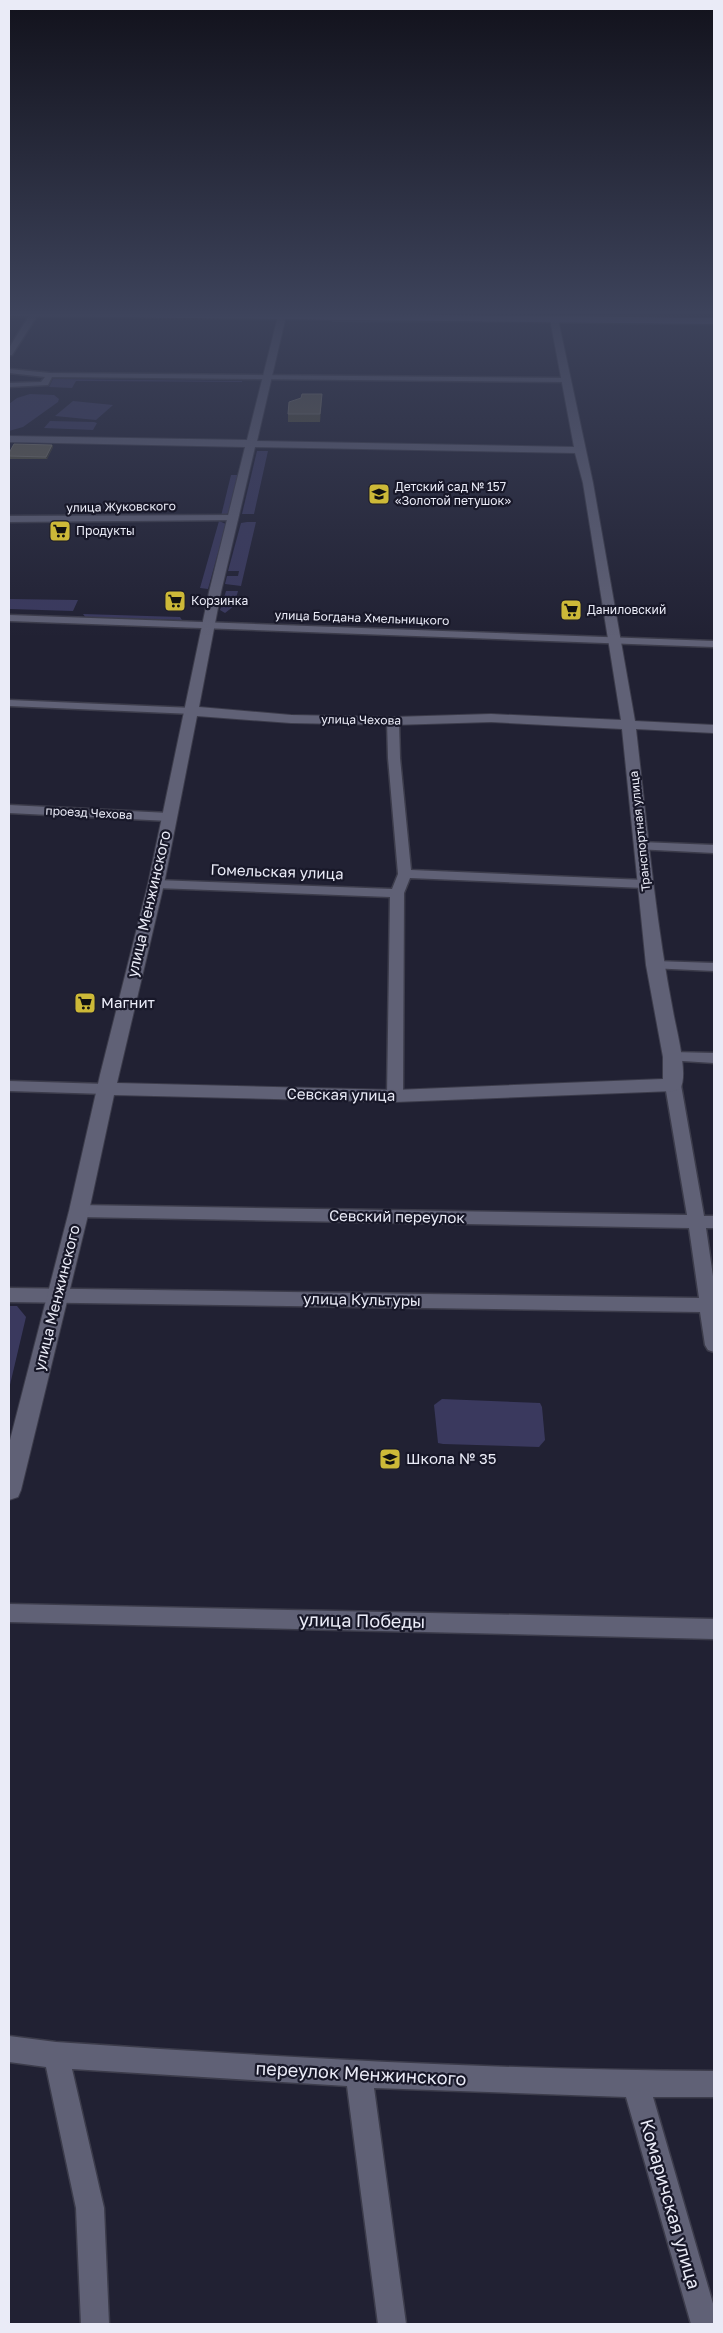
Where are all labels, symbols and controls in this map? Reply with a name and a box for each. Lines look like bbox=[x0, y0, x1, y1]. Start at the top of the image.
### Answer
place label: Детский сад № 157 «Золотой петушок» bbox=[395, 479, 511, 508]
school or university icon: Детский сад № 157 «Золотой петушок» bbox=[367, 482, 391, 506]
street label: улица Жуковского bbox=[66, 498, 176, 515]
supermarket icon: Продукты bbox=[48, 519, 72, 543]
place label: Продукты bbox=[76, 523, 135, 538]
supermarket icon: Корзинка bbox=[163, 589, 187, 613]
place label: Корзинка bbox=[191, 593, 248, 608]
supermarket icon: Даниловский bbox=[559, 598, 583, 622]
place label: Даниловский bbox=[587, 602, 666, 617]
street label: улица Богдана Хмельницкого bbox=[274, 607, 450, 628]
street label: улица Чехова bbox=[321, 711, 401, 728]
street label: Транспортная улица bbox=[626, 770, 653, 892]
street label: проезд Чехова bbox=[45, 803, 133, 822]
street label: улица Менжинского bbox=[122, 829, 174, 979]
street label: Гомельская улица bbox=[210, 860, 344, 882]
supermarket icon: Магнит bbox=[73, 991, 97, 1015]
place label: Магнит bbox=[101, 993, 156, 1011]
street label: Севская улица bbox=[286, 1084, 396, 1104]
street label: Севский переулок bbox=[329, 1206, 466, 1226]
street label: улица Менжинского bbox=[29, 1223, 83, 1373]
street label: улица Культуры bbox=[303, 1289, 421, 1309]
school or university icon: Школа № 35 bbox=[378, 1447, 402, 1471]
place label: Школа № 35 bbox=[406, 1449, 496, 1467]
street label: улица Победы bbox=[299, 1608, 425, 1632]
street label: переулок Менжинского bbox=[255, 2056, 467, 2090]
street label: Комаричская улица bbox=[636, 2116, 706, 2291]

